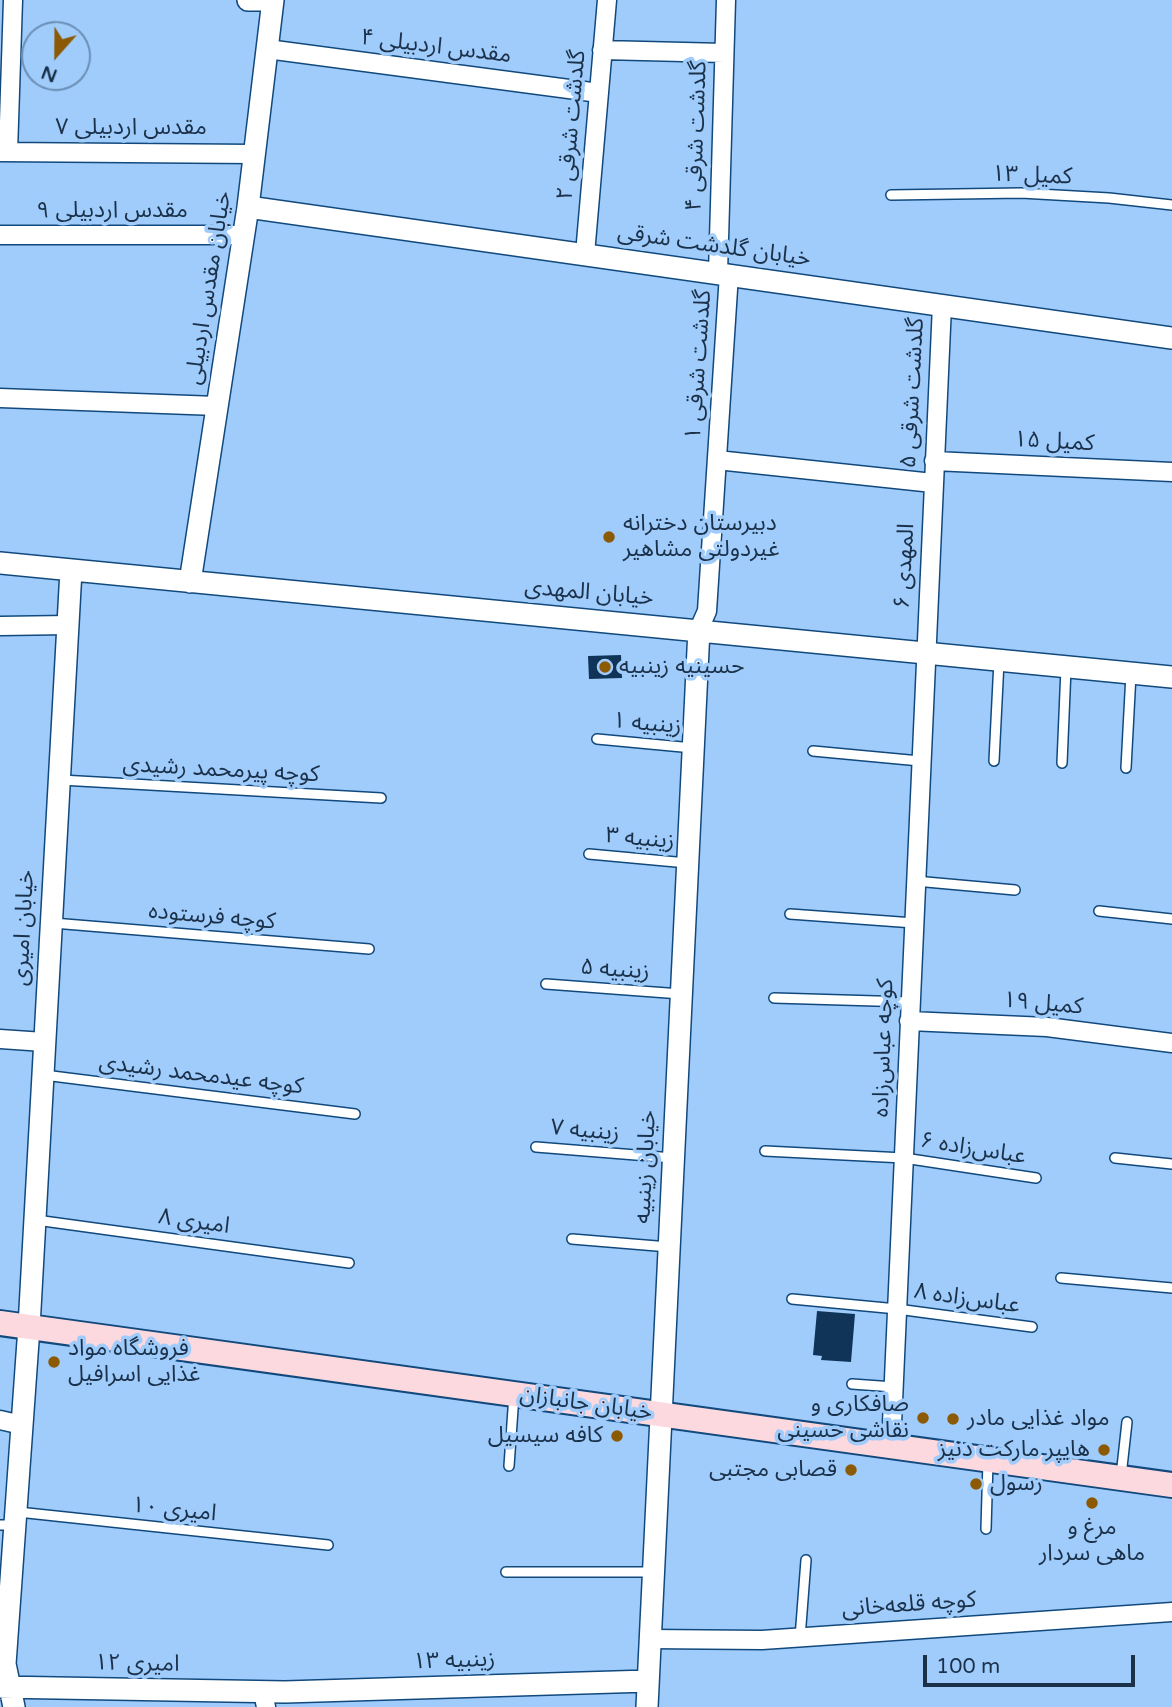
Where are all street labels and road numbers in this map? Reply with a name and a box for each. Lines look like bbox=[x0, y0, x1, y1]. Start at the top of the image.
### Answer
street label: مقدس اردبیلی ۴ bbox=[359, 24, 513, 70]
street label: گلدشت شرقی ۲ bbox=[552, 49, 592, 201]
street label: گلدشت شرقی ۴ bbox=[681, 60, 713, 212]
street label: مقدس اردبیلی ۷ bbox=[55, 114, 207, 142]
street label: کمیل ۱۳ bbox=[991, 161, 1073, 191]
street label: خیابان مقدس اردبیلی bbox=[180, 189, 238, 387]
street label: مقدس اردبیلی ۹ bbox=[36, 197, 188, 225]
street label: خیابان گلدشت شرقی bbox=[616, 219, 812, 273]
street label: گلدشت شرقی ۱ bbox=[680, 289, 718, 441]
street label: گلدشت شرقی ۵ bbox=[895, 317, 931, 469]
street label: کمیل ۱۵ bbox=[1013, 426, 1095, 458]
street label: المهدی ۶ bbox=[889, 523, 921, 609]
street label: خیابان المهدی bbox=[523, 574, 655, 612]
street label: زینبیه ۱ bbox=[611, 707, 683, 741]
street label: کوچه پیرمحمد رشیدی bbox=[122, 751, 320, 789]
street label: زینبیه ۳ bbox=[604, 822, 676, 856]
street label: خیابان امیری bbox=[7, 869, 41, 987]
street label: کوچه فرستوده bbox=[147, 898, 277, 936]
street label: زینبیه ۵ bbox=[579, 954, 651, 986]
street label: کوچه عباس‌زاده bbox=[868, 978, 900, 1118]
street label: کمیل ۱۹ bbox=[1002, 987, 1084, 1021]
street label: کوچه عیدمحمد رشیدی bbox=[97, 1049, 305, 1101]
street label: خیابان زینبیه bbox=[629, 1110, 663, 1224]
street label: زینبیه ۷ bbox=[549, 1114, 621, 1148]
street label: عباس‌زاده ۶ bbox=[918, 1127, 1028, 1171]
street label: امیری ۸ bbox=[157, 1203, 231, 1241]
street label: عباس‌زاده ۸ bbox=[912, 1278, 1022, 1320]
street label: خیابان جانبازان bbox=[518, 1381, 654, 1427]
street label: امیری ۱۰ bbox=[130, 1492, 218, 1528]
street label: کوچه قلعه‌خانی bbox=[841, 1587, 977, 1623]
street label: زینبیه ۱۳ bbox=[412, 1646, 496, 1676]
street label: امیری ۱۲ bbox=[94, 1649, 180, 1679]

